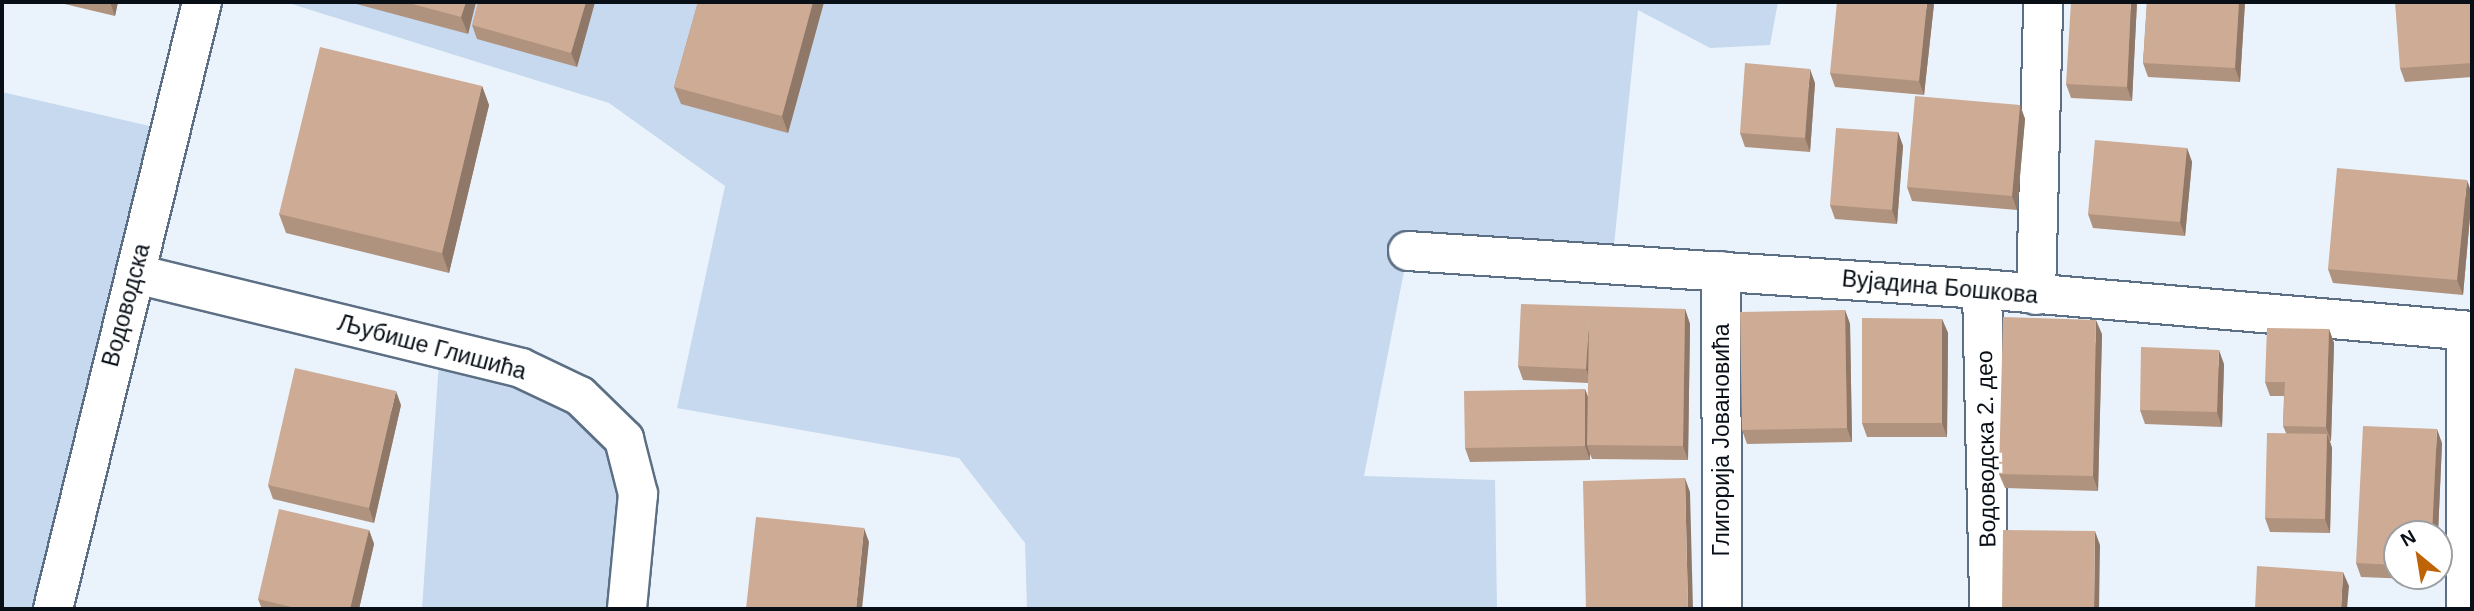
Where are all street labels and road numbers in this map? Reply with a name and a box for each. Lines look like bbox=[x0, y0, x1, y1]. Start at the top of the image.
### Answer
street label: Водоводска bbox=[96, 240, 156, 370]
street label: Вујадина Бошкова bbox=[1841, 265, 2039, 309]
street label: Љубише Глишића bbox=[335, 309, 529, 385]
street label: Глигорија Јовановића bbox=[1707, 323, 1735, 557]
street label: Водоводска 2. део bbox=[1970, 350, 2002, 548]

